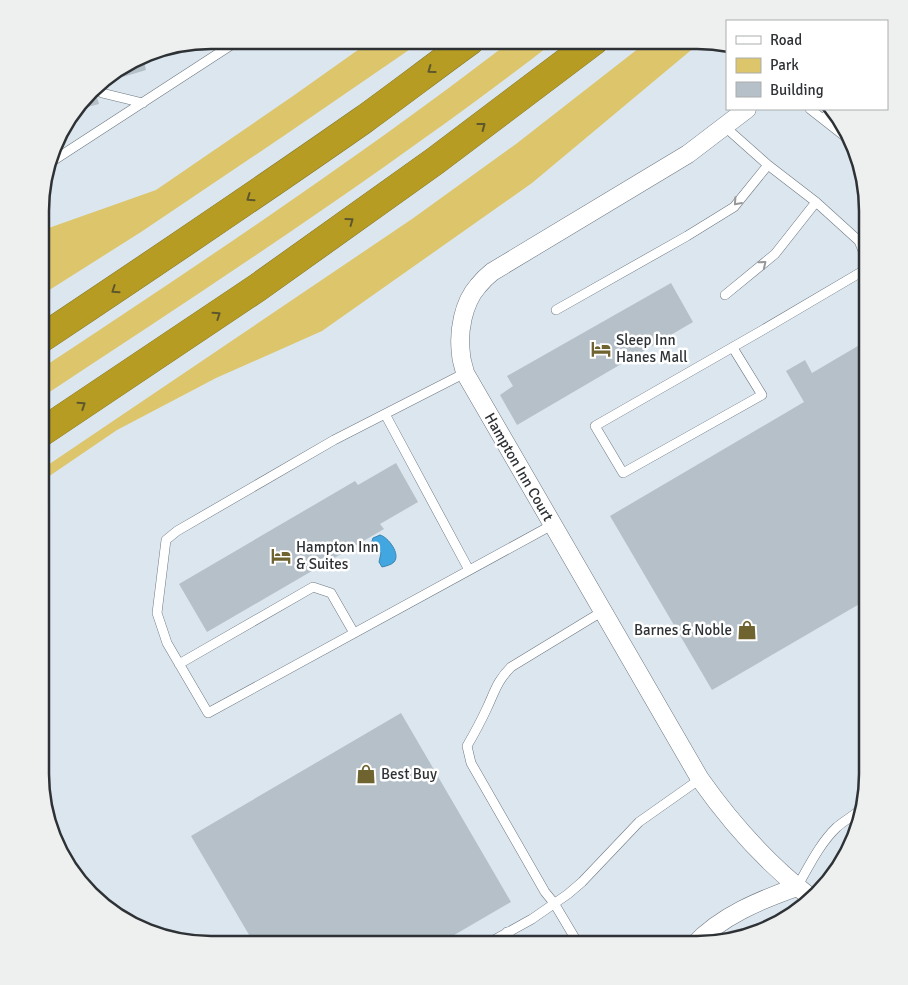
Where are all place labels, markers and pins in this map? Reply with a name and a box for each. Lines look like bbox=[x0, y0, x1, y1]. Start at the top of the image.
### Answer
place label: Sleep Inn Hanes Mall bbox=[616, 331, 688, 366]
hotel icon: Sleep Inn Hanes Mall bbox=[590, 338, 612, 360]
place label: Hampton Inn & Suites bbox=[296, 538, 379, 573]
hotel icon: Hampton Inn & Suites bbox=[270, 545, 292, 567]
shop icon: Barnes & Noble bbox=[736, 619, 758, 641]
place label: Barnes & Noble bbox=[634, 621, 732, 639]
shop icon: Best Buy bbox=[355, 763, 377, 785]
place label: Best Buy bbox=[381, 765, 437, 783]

